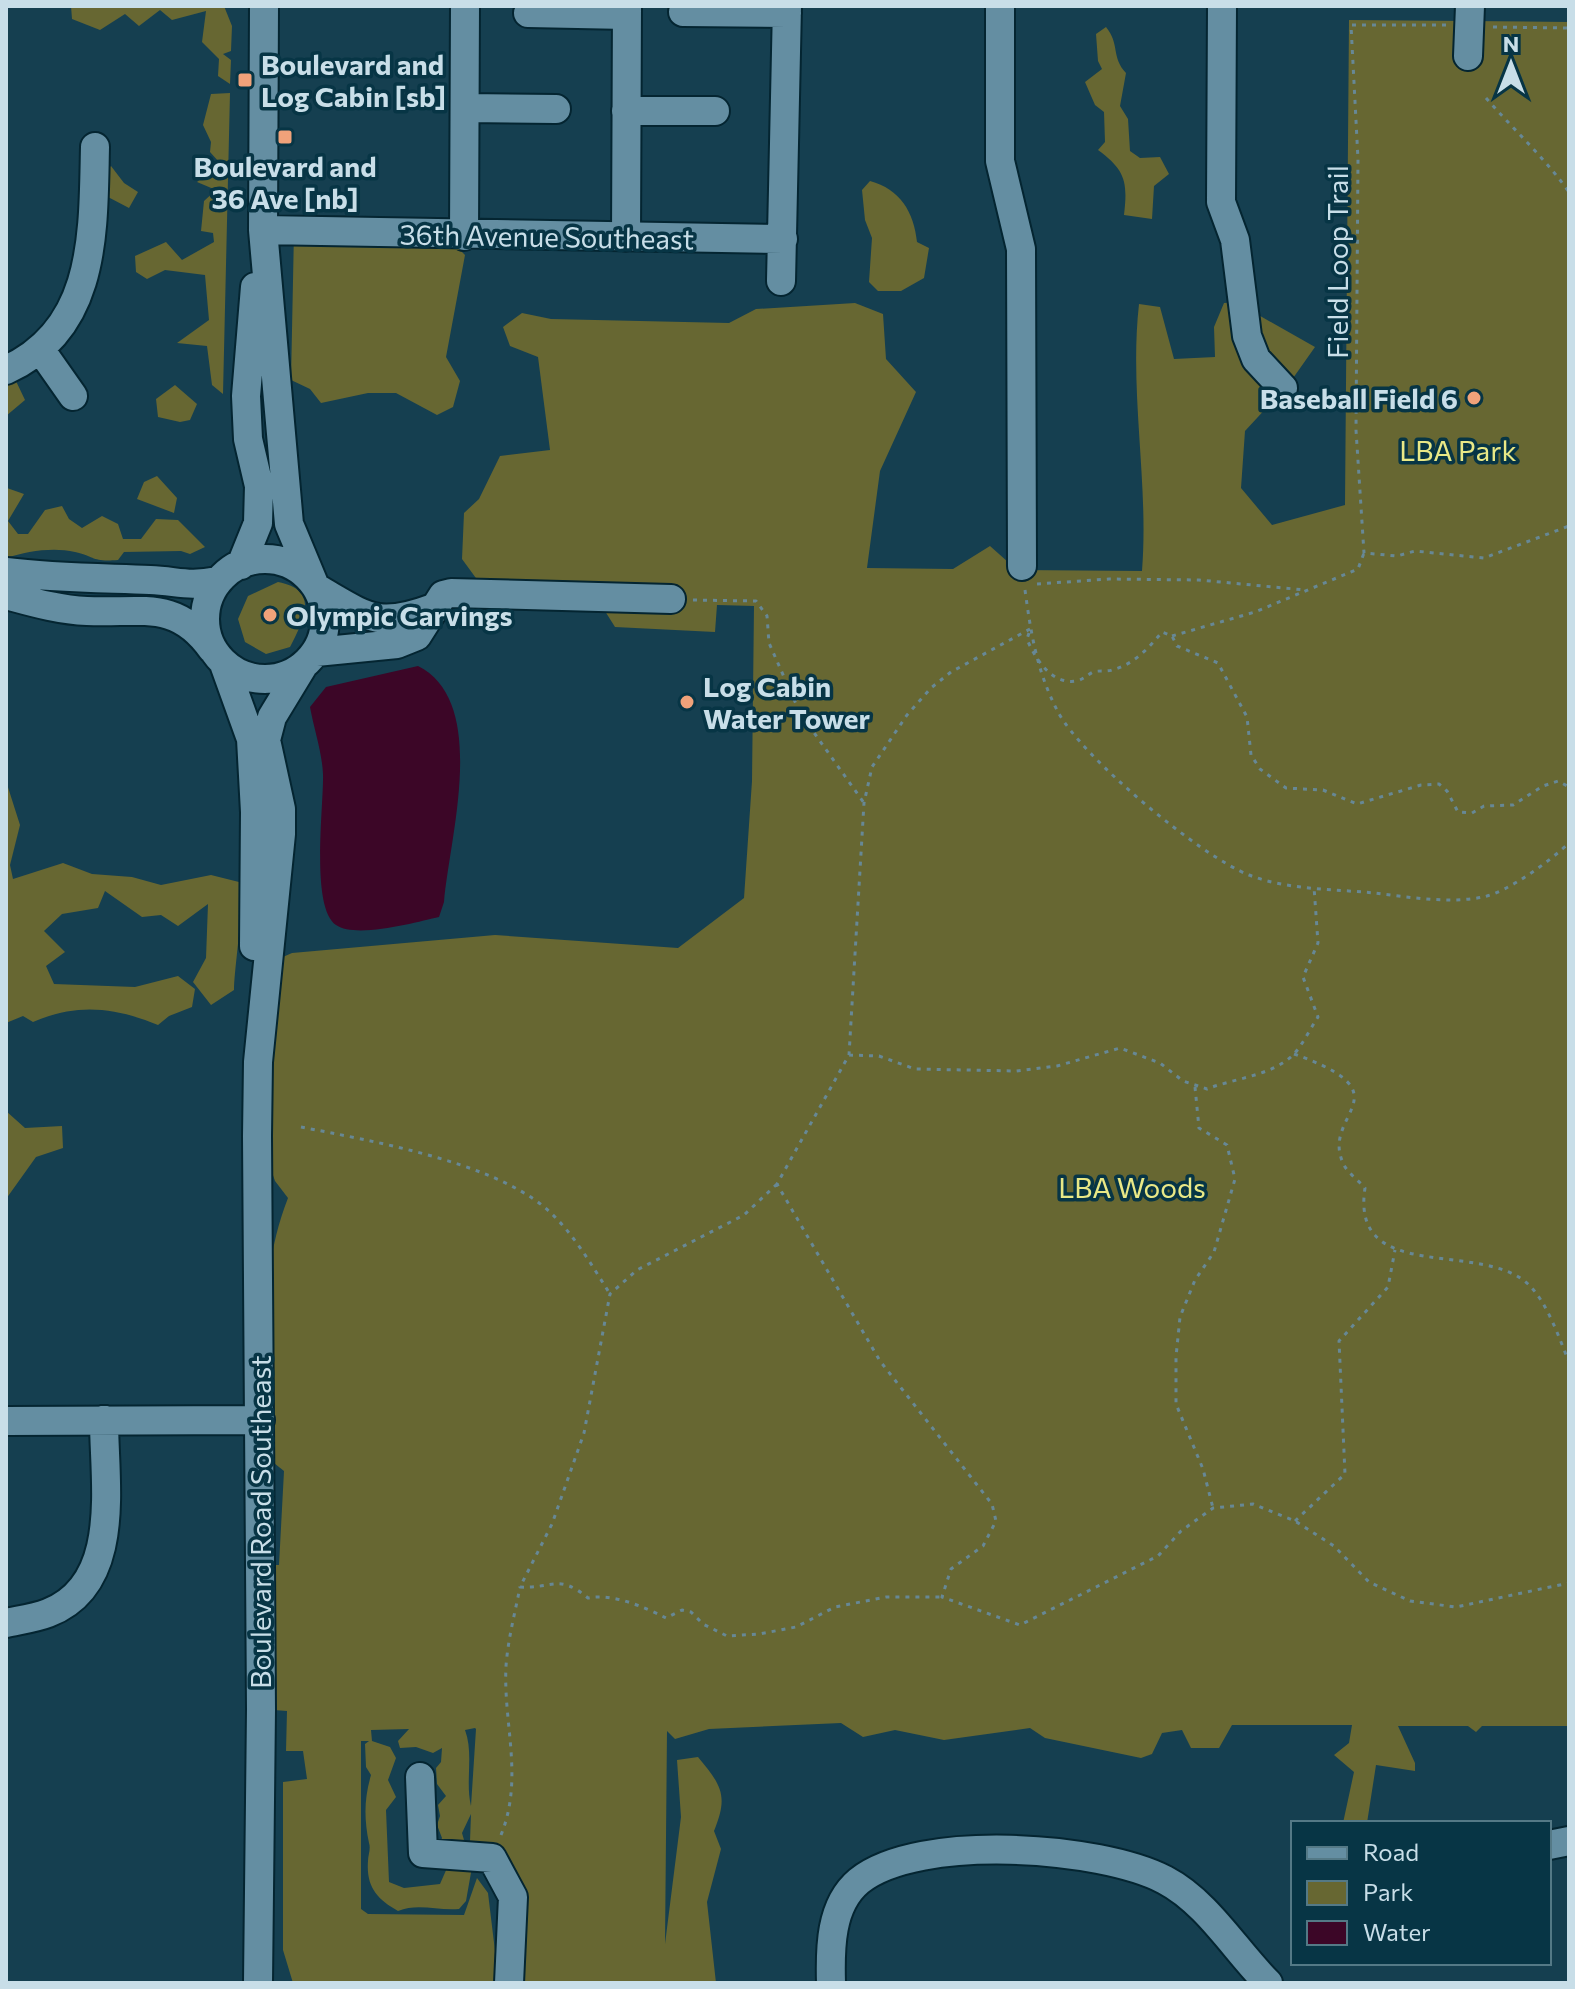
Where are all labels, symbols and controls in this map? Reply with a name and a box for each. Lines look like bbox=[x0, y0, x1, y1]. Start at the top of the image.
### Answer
north arrow bbox=[1471, 24, 1551, 104]
text: N bbox=[1503, 30, 1519, 57]
place label: Boulevard and Log Cabin [sb] bbox=[261, 47, 446, 113]
marker: Boulevard and Log Cabin [sb] bbox=[236, 71, 254, 89]
marker: Boulevard and 36 Ave [nb] bbox=[276, 128, 294, 146]
place label: Boulevard and 36 Ave [nb] bbox=[193, 149, 377, 215]
street label: Field Loop Trail bbox=[1320, 165, 1354, 359]
street label: 36th Avenue Southeast bbox=[400, 216, 694, 256]
place label: Baseball Field 6 bbox=[1260, 381, 1458, 415]
marker: Baseball Field 6 bbox=[1465, 389, 1483, 407]
park label: LBA Park bbox=[1399, 433, 1517, 467]
place label: Olympic Carvings bbox=[286, 598, 513, 632]
marker: Olympic Carvings bbox=[261, 606, 279, 624]
place label: Log Cabin Water Tower bbox=[703, 669, 870, 735]
marker: Log Cabin Water Tower bbox=[678, 693, 696, 711]
park label: LBA Woods bbox=[1058, 1170, 1206, 1204]
street label: Boulevard Road Southeast bbox=[243, 1355, 277, 1689]
legend bbox=[1291, 1821, 1551, 1965]
text: Road bbox=[1363, 1837, 1419, 1866]
text: Park bbox=[1363, 1877, 1413, 1906]
text: Water bbox=[1363, 1917, 1431, 1946]

